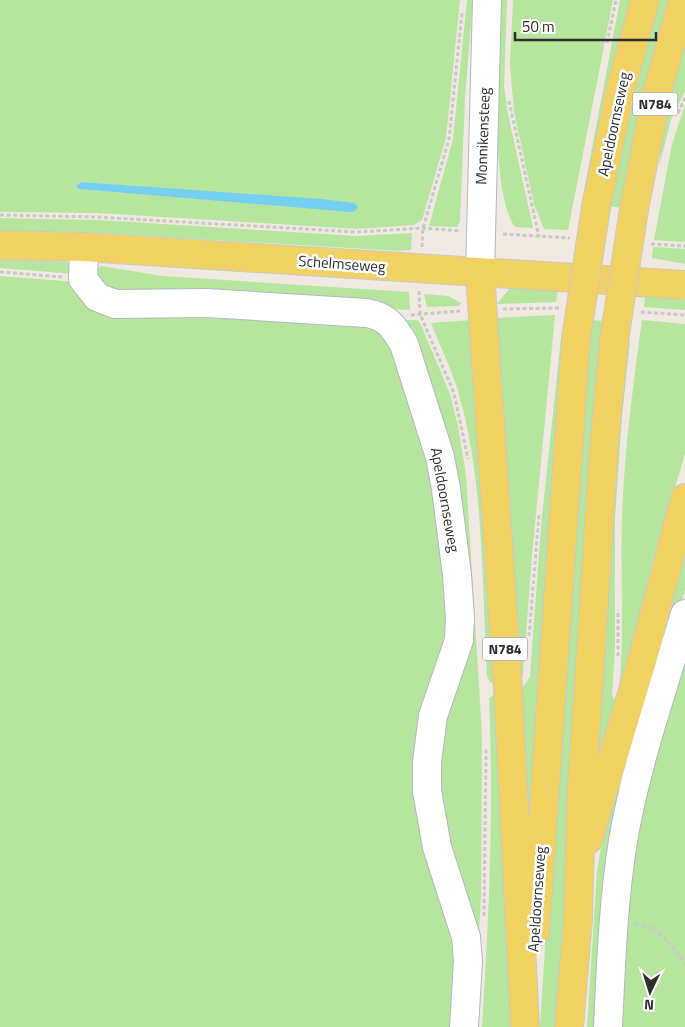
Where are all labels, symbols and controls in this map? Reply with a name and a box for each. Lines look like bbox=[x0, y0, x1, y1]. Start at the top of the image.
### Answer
scale bar bbox=[515, 10, 656, 42]
text: 50 m bbox=[522, 15, 555, 38]
street label: Apeldoornseweg bbox=[591, 69, 636, 178]
street label: Monnikensteeg bbox=[469, 87, 496, 185]
road number: N784 bbox=[632, 92, 678, 116]
street label: Schelmseweg bbox=[298, 249, 387, 278]
street label: Apeldoornseweg bbox=[425, 446, 466, 554]
road number: N784 bbox=[482, 638, 528, 661]
street label: Apeldoornseweg bbox=[521, 845, 552, 953]
north arrow bbox=[625, 967, 675, 1017]
text: N bbox=[643, 995, 655, 1016]

